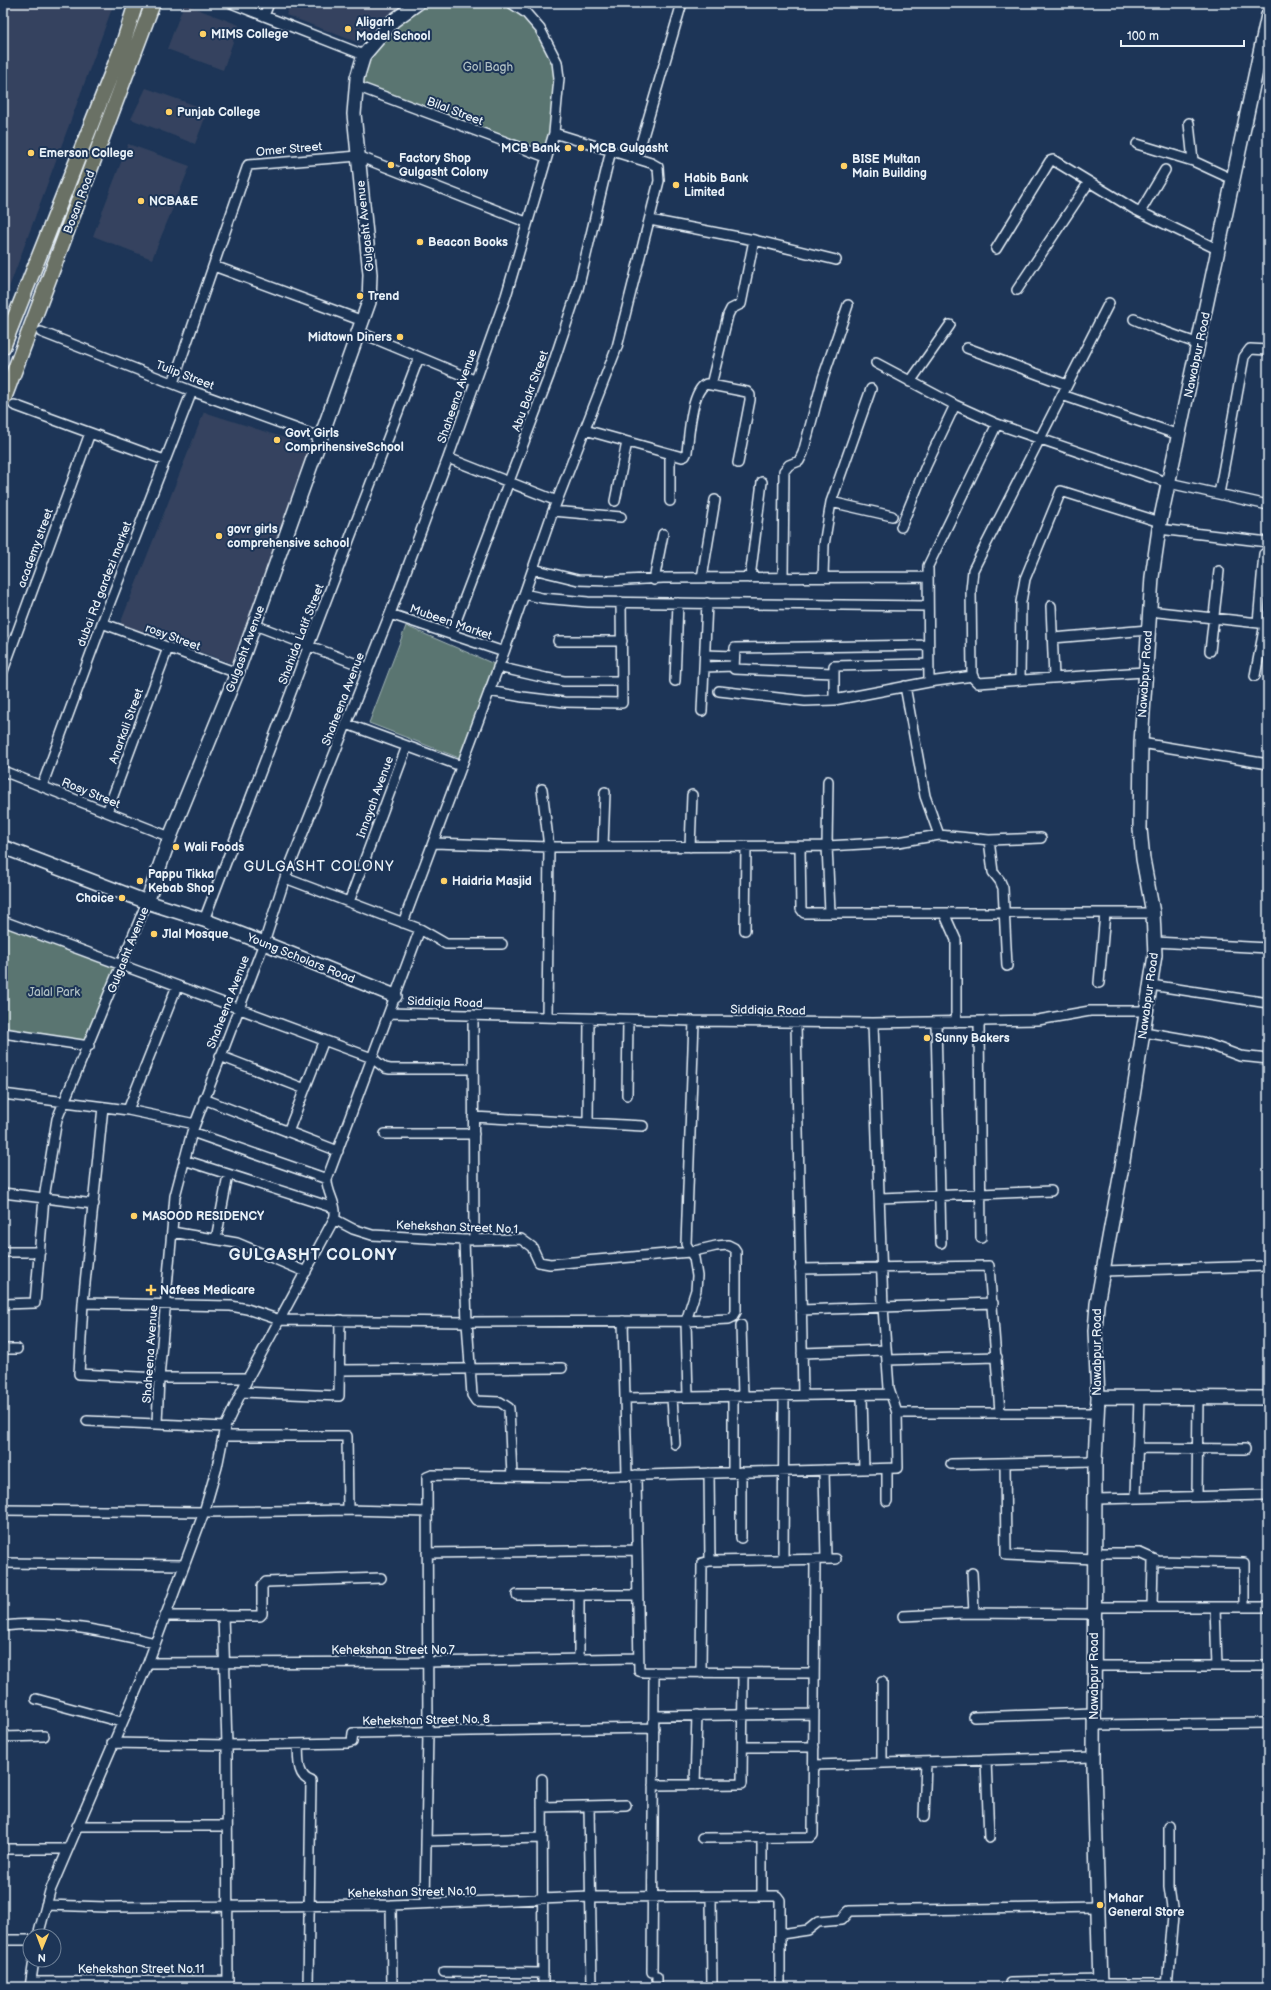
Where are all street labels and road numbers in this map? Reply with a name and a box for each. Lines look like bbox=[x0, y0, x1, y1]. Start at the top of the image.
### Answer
street label: Bilal Street bbox=[425, 94, 485, 129]
street label: Omer Street bbox=[255, 139, 323, 160]
street label: Bosan Road bbox=[60, 168, 98, 236]
street label: Gulgasht Avenue bbox=[353, 180, 378, 272]
street label: Nawabpur Road bbox=[1181, 311, 1214, 399]
street label: Shaheena Avenue bbox=[434, 347, 481, 445]
street label: Abu Bakr Street bbox=[509, 348, 552, 434]
street label: Tulip Street bbox=[153, 357, 216, 394]
street label: academy street bbox=[14, 506, 57, 590]
street label: dubai Rd gardezi market bbox=[74, 519, 135, 649]
street label: Shahida Latif Street bbox=[275, 581, 328, 687]
street label: Mubeen Market bbox=[408, 601, 494, 644]
street label: Gulgasht Avenue bbox=[223, 603, 268, 695]
street label: rosy Street bbox=[143, 621, 203, 654]
street label: Nawabpur Road bbox=[1135, 630, 1156, 718]
street label: Shaheena Avenue bbox=[319, 650, 368, 748]
street label: Anarkali Street bbox=[106, 686, 147, 766]
street label: Innayah Avenue bbox=[354, 754, 397, 840]
street label: Rosy Street bbox=[59, 775, 123, 812]
street label: Gulgasht Avenue bbox=[104, 905, 153, 996]
street label: Young Scholars Road bbox=[244, 930, 357, 987]
street label: Nawabpur Road bbox=[1135, 952, 1162, 1040]
street label: Shaheena Avenue bbox=[204, 953, 253, 1051]
street label: Siddiqia Road bbox=[407, 994, 483, 1011]
street label: Siddiqia Road bbox=[730, 1002, 806, 1019]
street label: Kehekshan Street No.1 bbox=[396, 1218, 518, 1237]
street label: Shaheena Avenue bbox=[140, 1304, 161, 1404]
street label: Nawabpur Road bbox=[1090, 1308, 1105, 1396]
street label: Nawabpur Road bbox=[1087, 1632, 1102, 1720]
street label: Kehekshan Street No.7 bbox=[331, 1643, 455, 1658]
street label: Kehekshan Street No. 8 bbox=[362, 1712, 490, 1729]
street label: Kehekshan Street No.10 bbox=[347, 1884, 477, 1901]
street label: Kehekshan Street No.11 bbox=[78, 1962, 204, 1977]

